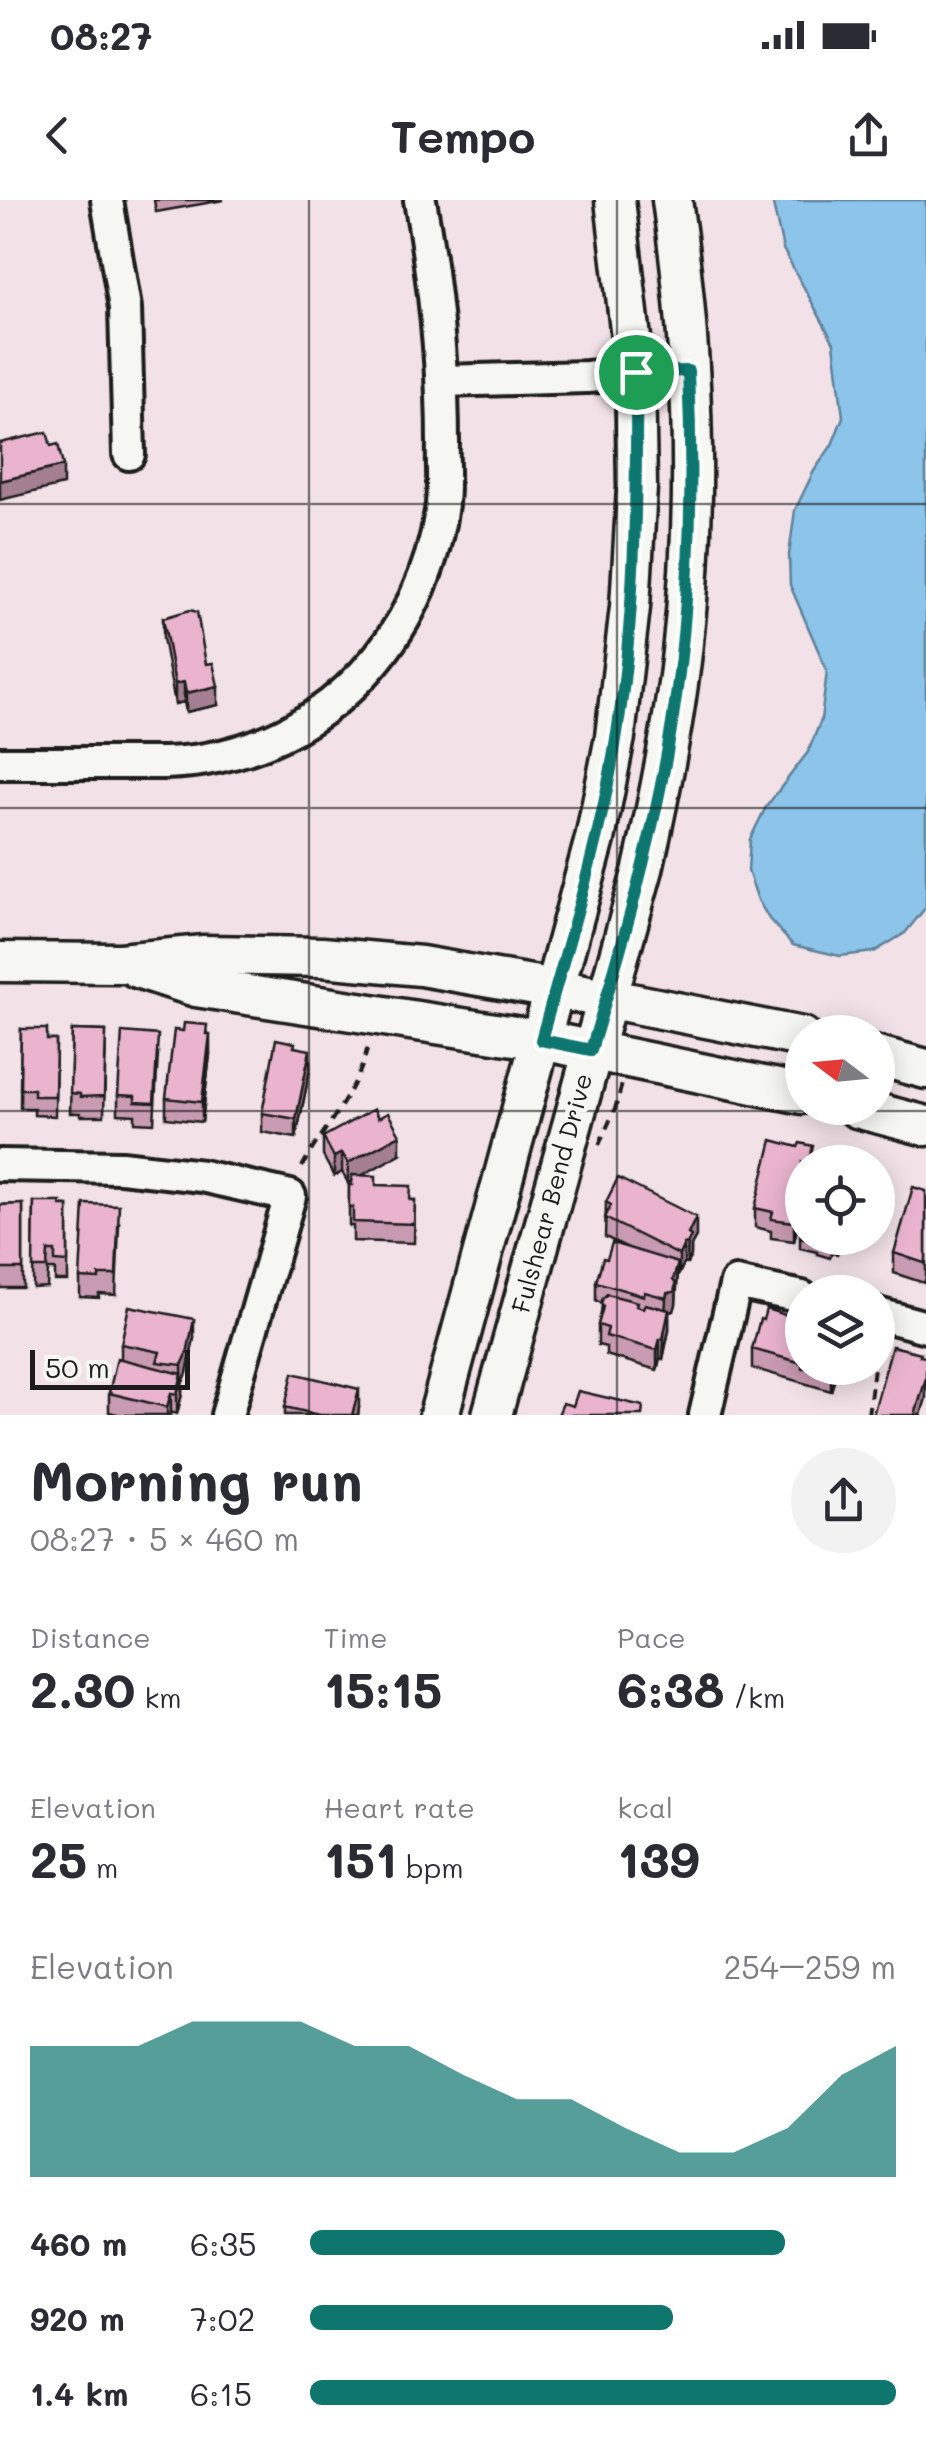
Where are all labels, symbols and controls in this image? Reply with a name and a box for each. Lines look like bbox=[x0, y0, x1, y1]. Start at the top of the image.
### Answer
text: 08:27 bbox=[50, 10, 152, 60]
text: Tempo bbox=[391, 106, 535, 164]
icon: back bbox=[30, 108, 85, 163]
icon: share bbox=[841, 108, 896, 163]
pin bbox=[594, 330, 679, 415]
icon: arrive bbox=[609, 345, 664, 400]
north arrow bbox=[785, 1015, 895, 1125]
map controls bbox=[785, 1015, 895, 1385]
street label: Fulshear Bend Drive bbox=[504, 1070, 598, 1316]
button: locate bbox=[785, 1145, 895, 1255]
button: layers bbox=[785, 1275, 895, 1385]
scale bar bbox=[30, 1345, 190, 1390]
text: 50 m bbox=[45, 1349, 110, 1385]
text: Morning run bbox=[30, 1443, 363, 1515]
button: share bbox=[791, 1448, 896, 1553]
text: 08:27 · 5 × 460 m bbox=[30, 1517, 299, 1559]
text: Distance bbox=[30, 1619, 151, 1655]
text: Time bbox=[324, 1619, 387, 1655]
text: Pace bbox=[617, 1619, 686, 1655]
text: 2.30 bbox=[30, 1655, 136, 1721]
text: 15:15 bbox=[324, 1655, 442, 1721]
text: 6:38 bbox=[617, 1655, 724, 1721]
text: km bbox=[136, 1679, 182, 1715]
text: /km bbox=[724, 1679, 785, 1715]
text: Elevation bbox=[30, 1789, 156, 1825]
text: Heart rate bbox=[324, 1789, 475, 1825]
text: kcal bbox=[617, 1789, 673, 1825]
text: 25 bbox=[30, 1825, 87, 1891]
text: 151 bbox=[324, 1825, 397, 1891]
text: 139 bbox=[617, 1825, 700, 1891]
text: m bbox=[87, 1849, 118, 1885]
text: bpm bbox=[397, 1849, 464, 1885]
text: Elevation bbox=[30, 1945, 174, 1987]
text: 254–259 m bbox=[723, 1945, 896, 1987]
text: 460 m bbox=[30, 2222, 127, 2264]
text: 6:35 bbox=[190, 2222, 257, 2264]
text: 920 m bbox=[30, 2297, 125, 2339]
text: 7:02 bbox=[190, 2297, 255, 2339]
text: 1.4 km bbox=[30, 2372, 129, 2414]
text: 6:15 bbox=[190, 2372, 252, 2414]

